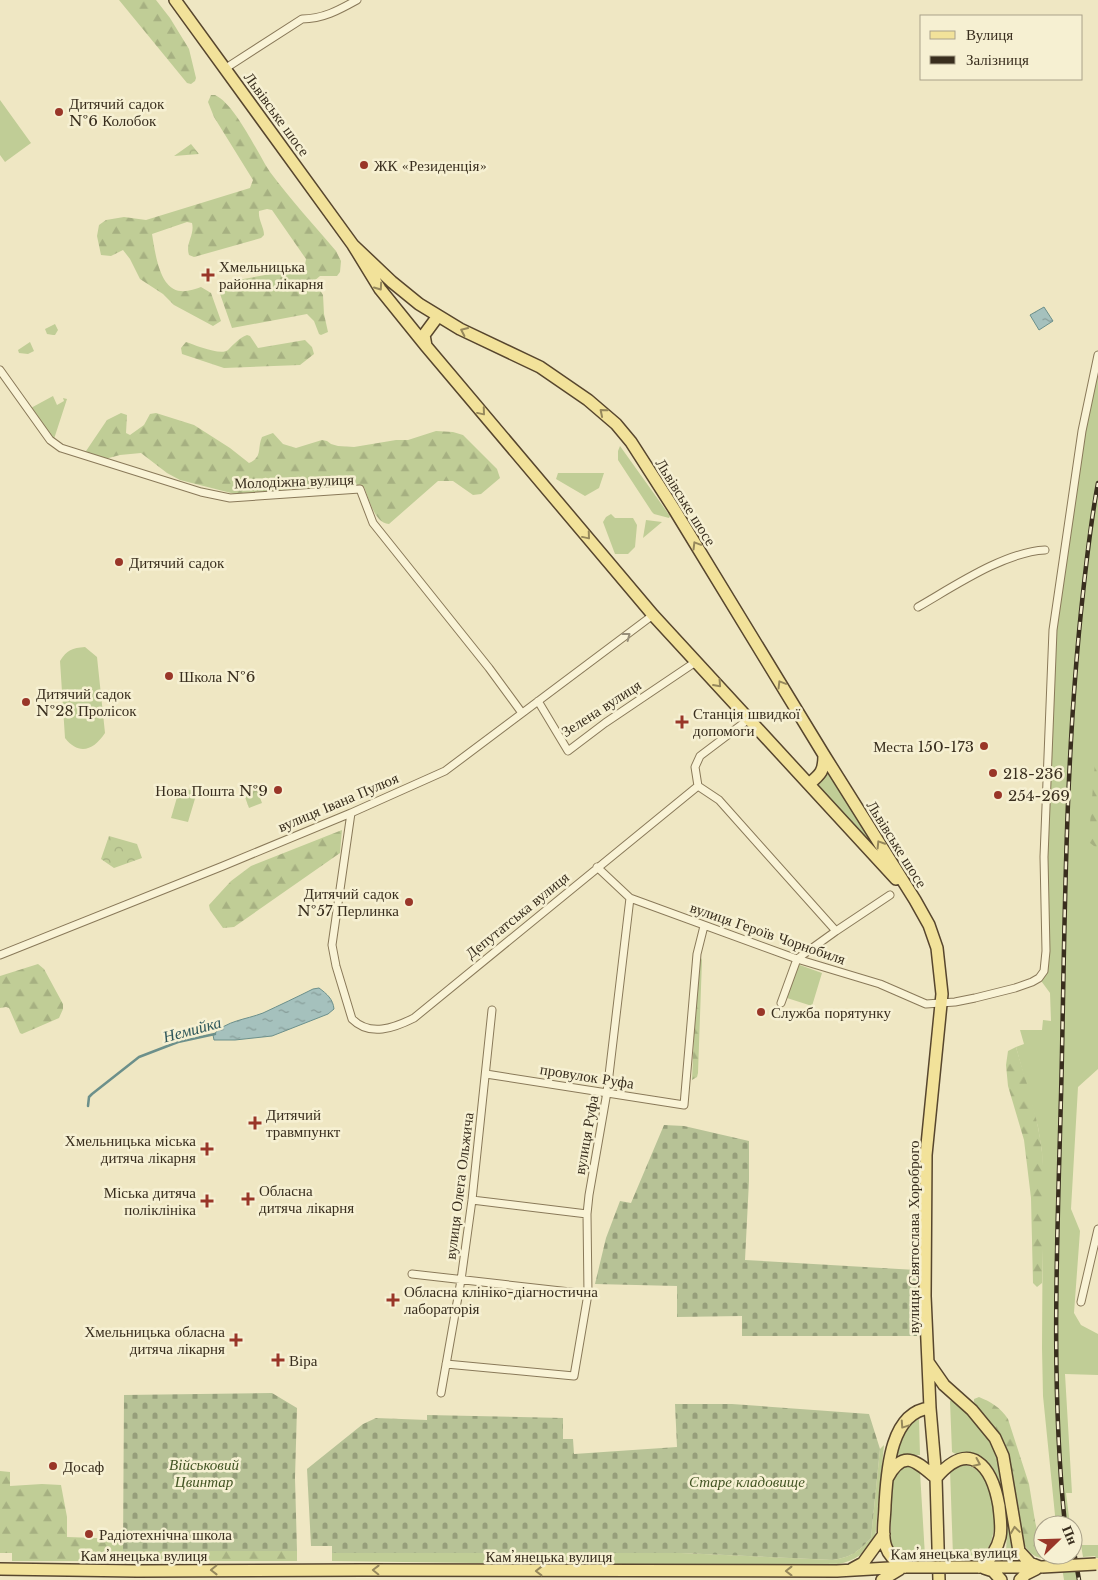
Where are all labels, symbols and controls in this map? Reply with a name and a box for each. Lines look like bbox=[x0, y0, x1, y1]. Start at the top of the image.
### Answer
legend bbox=[920, 15, 1083, 80]
text: Вулиця bbox=[966, 25, 1013, 44]
text: Залізниця bbox=[966, 50, 1029, 69]
street label: Львівське шосе bbox=[240, 68, 314, 160]
place label: Дитячий садок №6 Колобок bbox=[69, 94, 165, 130]
marker: Дитячий садок №6 Колобок bbox=[53, 106, 65, 118]
place label: ЖК «Резиденція» bbox=[374, 156, 487, 175]
marker: ЖК «Резиденція» bbox=[358, 159, 370, 171]
place label: Хмельницька районна лікарня bbox=[219, 257, 324, 293]
marker: Хмельницька районна лікарня bbox=[201, 268, 215, 282]
one-way arrow bbox=[373, 281, 382, 291]
one-way arrow bbox=[460, 326, 469, 337]
one-way arrow bbox=[476, 407, 485, 416]
one-way arrow bbox=[600, 409, 609, 418]
street label: Львівське шосе bbox=[652, 455, 721, 550]
street label: Молодіжна вулиця bbox=[234, 469, 354, 493]
one-way arrow bbox=[581, 531, 590, 540]
one-way arrow bbox=[693, 542, 703, 551]
place label: Дитячий садок bbox=[129, 553, 225, 572]
marker: Дитячий садок bbox=[113, 556, 125, 568]
one-way arrow bbox=[621, 633, 630, 641]
place label: Школа №6 bbox=[179, 667, 255, 686]
marker: Школа №6 bbox=[163, 670, 175, 682]
street label: Зелена вулиця bbox=[558, 675, 644, 741]
one-way arrow bbox=[712, 679, 721, 688]
one-way arrow bbox=[777, 680, 787, 689]
place label: Дитячий садок №28 Пролісок bbox=[36, 684, 137, 720]
marker: Дитячий садок №28 Пролісок bbox=[20, 696, 32, 708]
place label: Станція швидкої допомоги bbox=[693, 704, 801, 740]
marker: Станція швидкої допомоги bbox=[675, 715, 689, 729]
place label: Места 150-173 bbox=[873, 737, 974, 756]
marker: Места 150-173 bbox=[978, 740, 990, 752]
place label: 218-236 bbox=[1003, 764, 1063, 783]
marker: 218-236 bbox=[987, 767, 999, 779]
street label: вулиця Івана Пулюя bbox=[275, 768, 401, 836]
place label: Нова Пошта №9 bbox=[155, 781, 268, 800]
marker: Нова Пошта №9 bbox=[272, 784, 284, 796]
place label: 254-269 bbox=[1008, 786, 1070, 805]
marker: 254-269 bbox=[992, 789, 1004, 801]
street label: Львівське шосе bbox=[863, 797, 932, 892]
one-way arrow bbox=[877, 841, 886, 850]
street label: Депутатська вулиця bbox=[461, 867, 573, 963]
place label: Дитячий садок №57 Перлинка bbox=[297, 884, 400, 920]
marker: Дитячий садок №57 Перлинка bbox=[403, 896, 415, 908]
street label: вулиця Героїв Чорнобиля bbox=[688, 897, 848, 969]
place label: Служба порятунку bbox=[771, 1003, 891, 1022]
marker: Служба порятунку bbox=[755, 1006, 767, 1018]
water label: Немийка bbox=[160, 1012, 223, 1047]
street label: провулок Руфа bbox=[539, 1059, 636, 1093]
street label: вулиця Руфа bbox=[570, 1094, 602, 1176]
place label: Дитячий травмпункт bbox=[266, 1105, 341, 1141]
street label: вулиця Олега Ольжича bbox=[441, 1111, 477, 1261]
marker: Дитячий травмпункт bbox=[248, 1116, 262, 1130]
place label: Хмельницька міська дитяча лікарня bbox=[65, 1131, 196, 1167]
street label: вулиця Святослава Хороброго bbox=[904, 1140, 923, 1334]
marker: Хмельницька міська дитяча лікарня bbox=[200, 1142, 214, 1156]
place label: Обласна дитяча лікарня bbox=[259, 1181, 354, 1217]
place label: Міська дитяча поліклініка bbox=[104, 1183, 196, 1219]
marker: Обласна дитяча лікарня bbox=[241, 1192, 255, 1206]
marker: Міська дитяча поліклініка bbox=[200, 1194, 214, 1208]
place label: Обласна клініко-діагностична лабораторія bbox=[404, 1282, 598, 1318]
marker: Обласна клініко-діагностична лабораторія bbox=[386, 1293, 400, 1307]
place label: Хмельницька обласна дитяча лікарня bbox=[85, 1322, 225, 1358]
marker: Хмельницька обласна дитяча лікарня bbox=[229, 1333, 243, 1347]
place label: Віра bbox=[289, 1351, 318, 1370]
marker: Віра bbox=[271, 1353, 285, 1367]
one-way arrow bbox=[901, 1419, 910, 1428]
park label: Військовий Цвинтар bbox=[169, 1455, 239, 1491]
place label: Досаф bbox=[63, 1457, 105, 1476]
one-way arrow bbox=[972, 1457, 981, 1467]
marker: Досаф bbox=[47, 1460, 59, 1472]
park label: Старе кладовище bbox=[689, 1472, 805, 1491]
north arrow bbox=[1033, 1515, 1083, 1565]
text: Пн bbox=[1058, 1523, 1082, 1547]
place label: Радіотехнічна школа bbox=[99, 1525, 232, 1544]
one-way arrow bbox=[1010, 1526, 1021, 1534]
marker: Радіотехнічна школа bbox=[83, 1528, 95, 1540]
street label: Камʼянецька вулиця bbox=[890, 1542, 1018, 1564]
street label: Камʼянецька вулиця bbox=[80, 1546, 208, 1565]
street label: Камʼянецька вулиця bbox=[485, 1547, 613, 1566]
one-way arrow bbox=[209, 1565, 217, 1576]
one-way arrow bbox=[372, 1565, 380, 1575]
one-way arrow bbox=[534, 1566, 542, 1576]
one-way arrow bbox=[784, 1566, 792, 1576]

